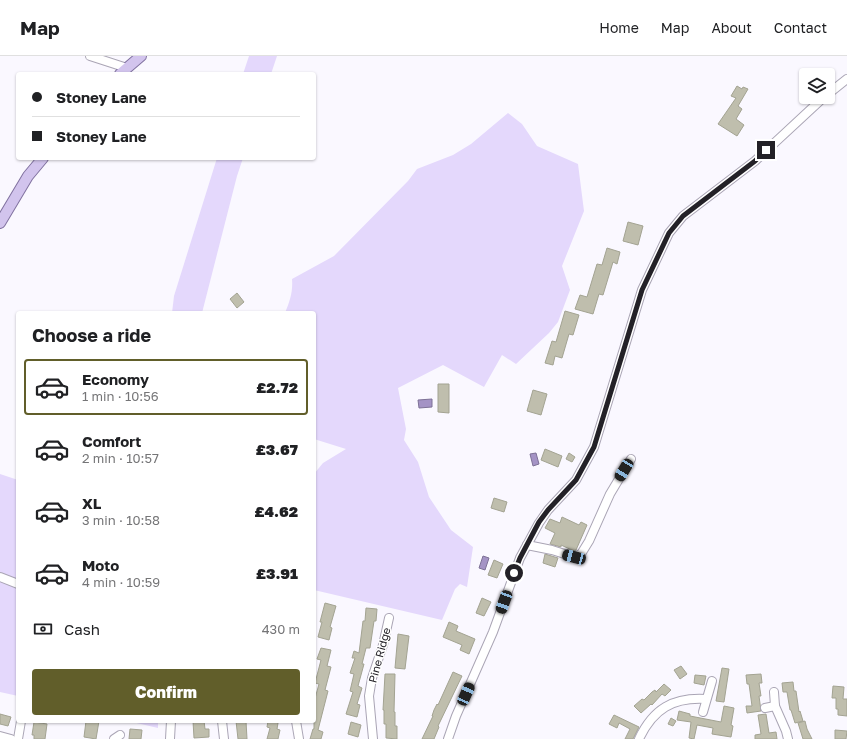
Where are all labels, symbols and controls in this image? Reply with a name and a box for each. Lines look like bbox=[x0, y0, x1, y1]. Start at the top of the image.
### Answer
text: Map bbox=[20, 16, 60, 39]
text: Home bbox=[599, 19, 639, 36]
text: Map bbox=[661, 19, 689, 36]
text: About bbox=[711, 19, 752, 36]
text: Contact bbox=[774, 19, 827, 36]
map controls bbox=[799, 68, 835, 104]
button: layers bbox=[799, 68, 835, 104]
text: Stoney Lane bbox=[56, 88, 147, 106]
text: Stoney Lane bbox=[56, 127, 147, 145]
route end bbox=[757, 141, 775, 159]
text: Choose a ride bbox=[32, 324, 151, 346]
icon: car bbox=[34, 369, 70, 405]
text: Economy bbox=[82, 370, 149, 388]
text: £2.72 bbox=[256, 378, 298, 396]
text: 1 min · 10:56 bbox=[82, 388, 159, 404]
icon: car bbox=[34, 431, 70, 467]
text: Comfort bbox=[82, 432, 141, 450]
text: £3.67 bbox=[256, 440, 298, 458]
text: 2 min · 10:57 bbox=[82, 450, 159, 466]
car bbox=[613, 457, 635, 483]
icon: car bbox=[34, 493, 70, 529]
text: XL bbox=[82, 494, 101, 512]
text: £4.62 bbox=[254, 502, 298, 520]
text: 3 min · 10:58 bbox=[82, 512, 160, 528]
car bbox=[561, 548, 587, 566]
icon: car bbox=[34, 555, 70, 591]
text: Moto bbox=[82, 556, 119, 574]
text: £3.91 bbox=[256, 564, 298, 582]
route start bbox=[505, 564, 523, 582]
text: 4 min · 10:59 bbox=[82, 574, 160, 590]
car bbox=[494, 589, 514, 615]
icon: cash bbox=[32, 618, 54, 640]
text: Cash bbox=[64, 620, 100, 638]
text: 430 m bbox=[262, 621, 300, 637]
street label: Pine Ridge bbox=[365, 626, 393, 684]
button: Confirm bbox=[32, 669, 300, 715]
car bbox=[456, 681, 476, 707]

